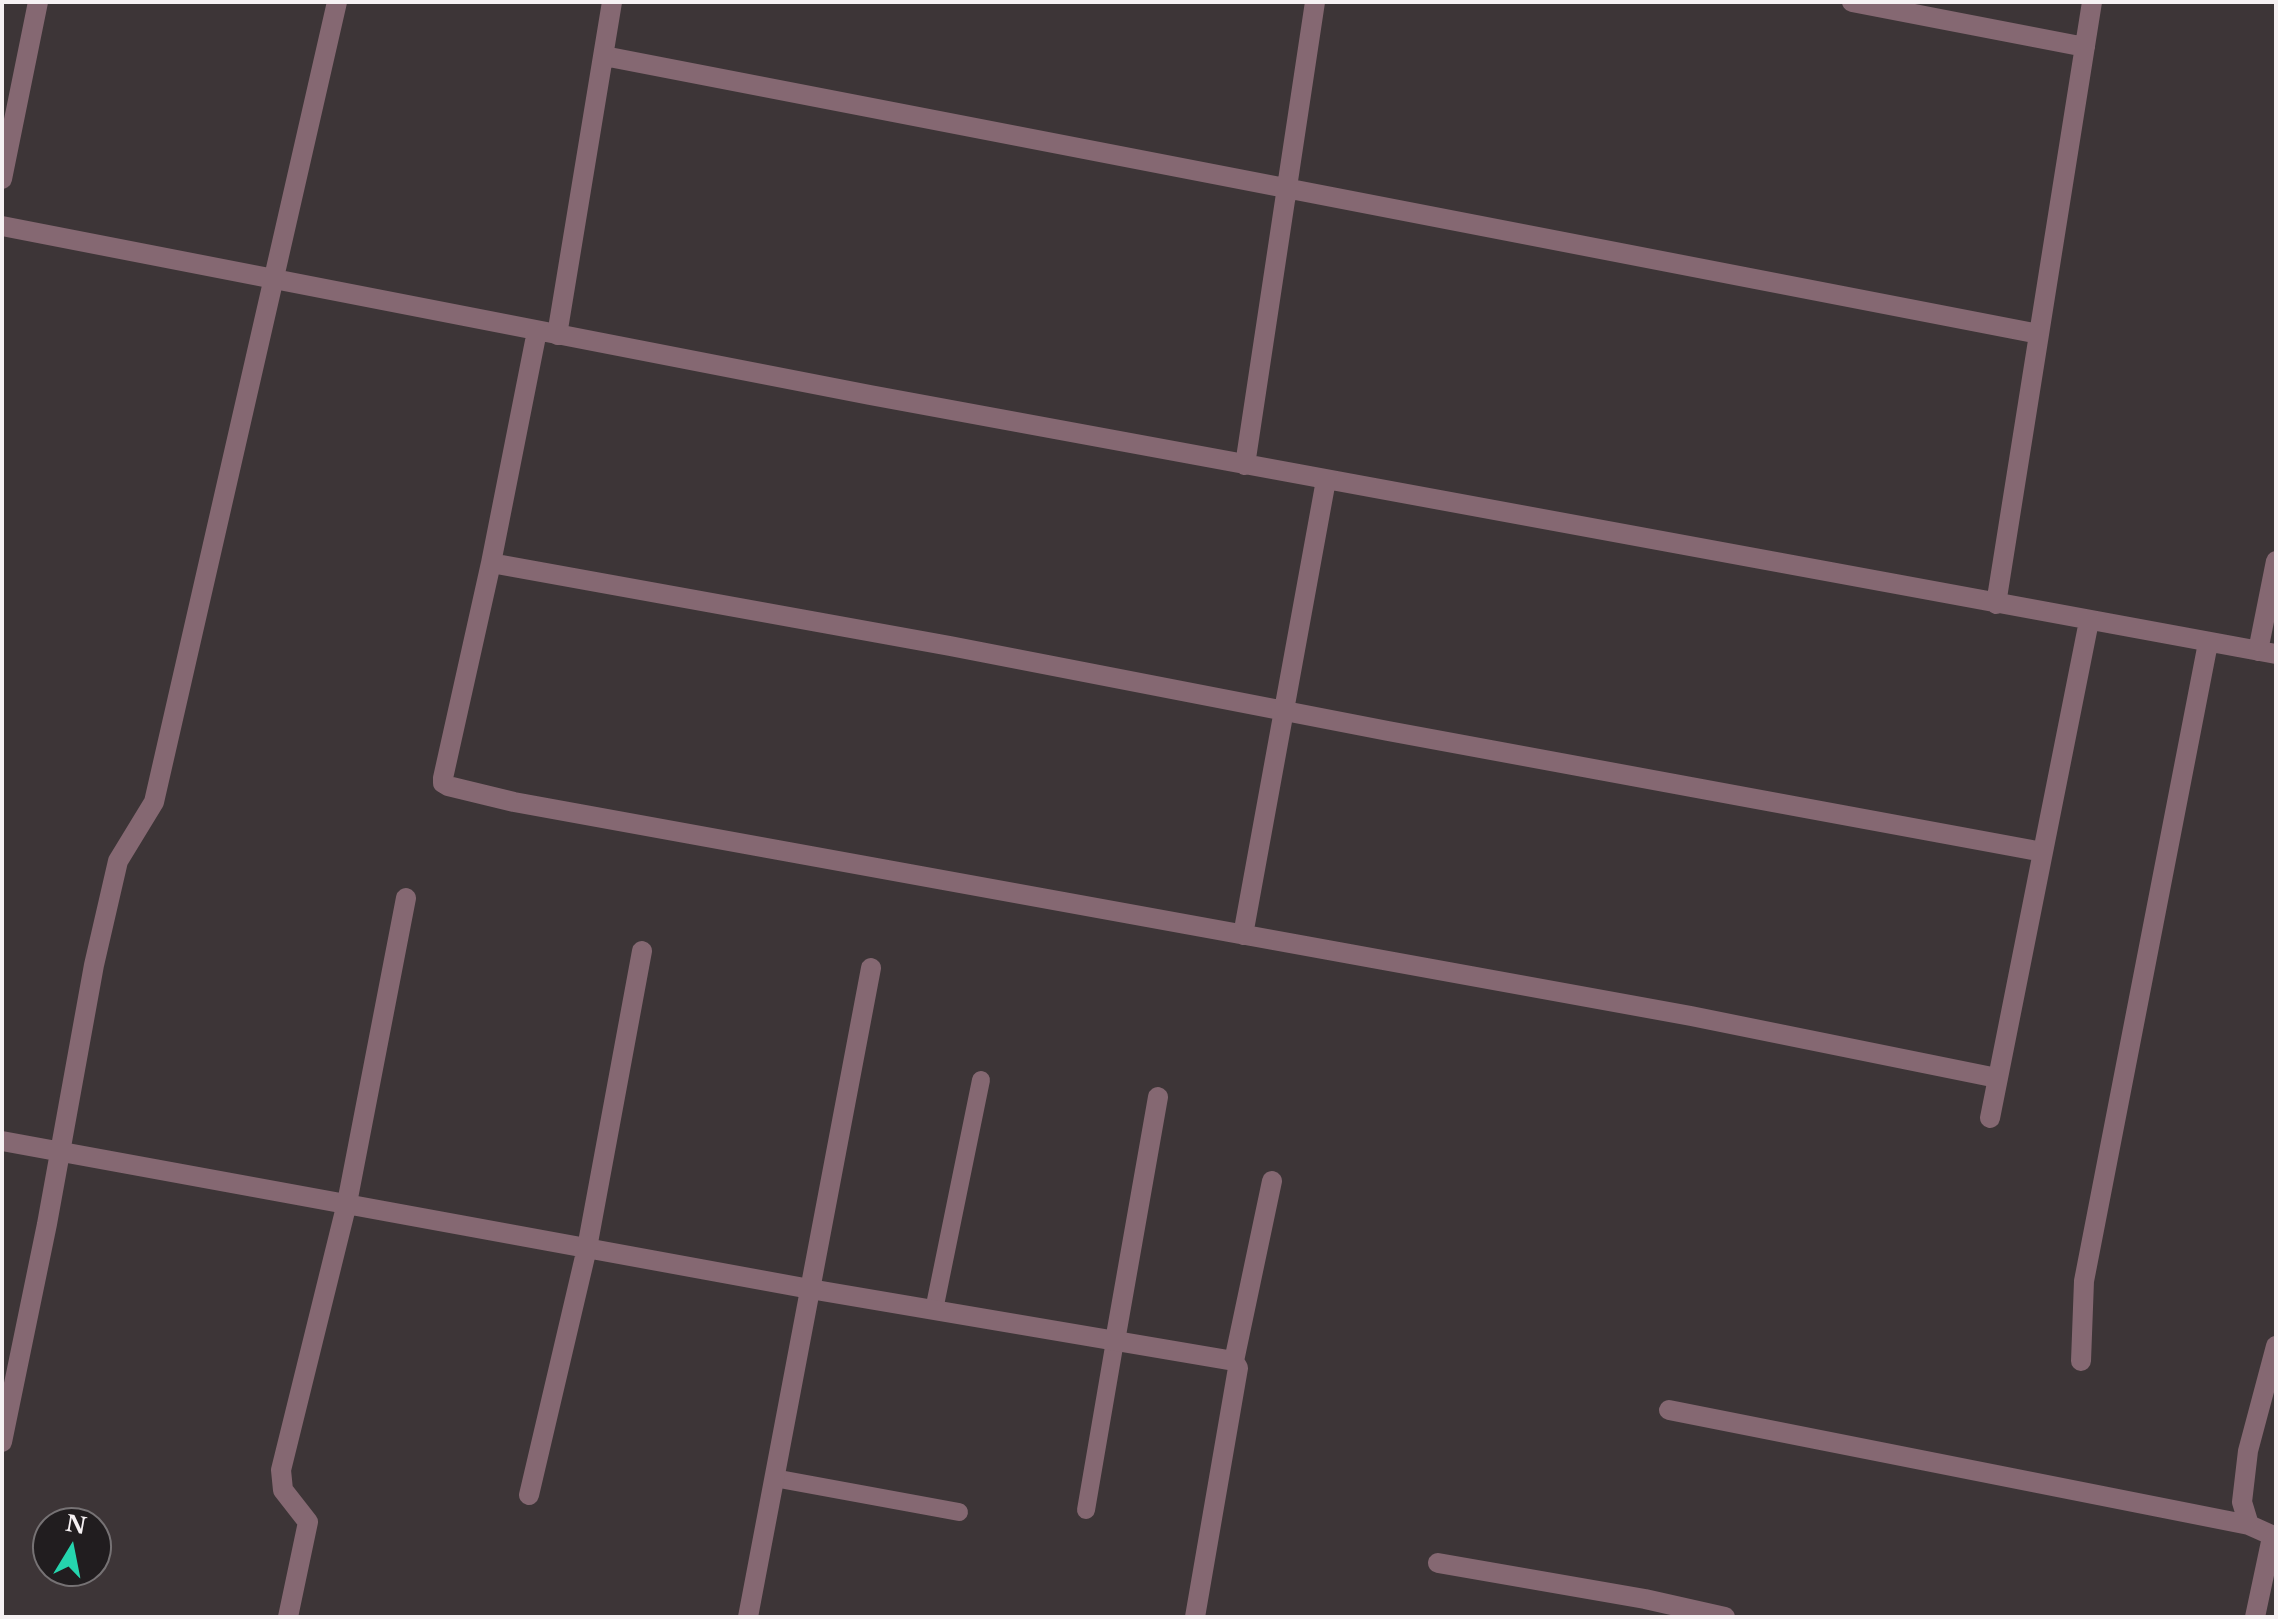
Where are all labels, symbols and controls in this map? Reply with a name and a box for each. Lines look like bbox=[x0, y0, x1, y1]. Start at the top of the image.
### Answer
north arrow bbox=[32, 1507, 112, 1587]
text: N bbox=[63, 1510, 88, 1540]

